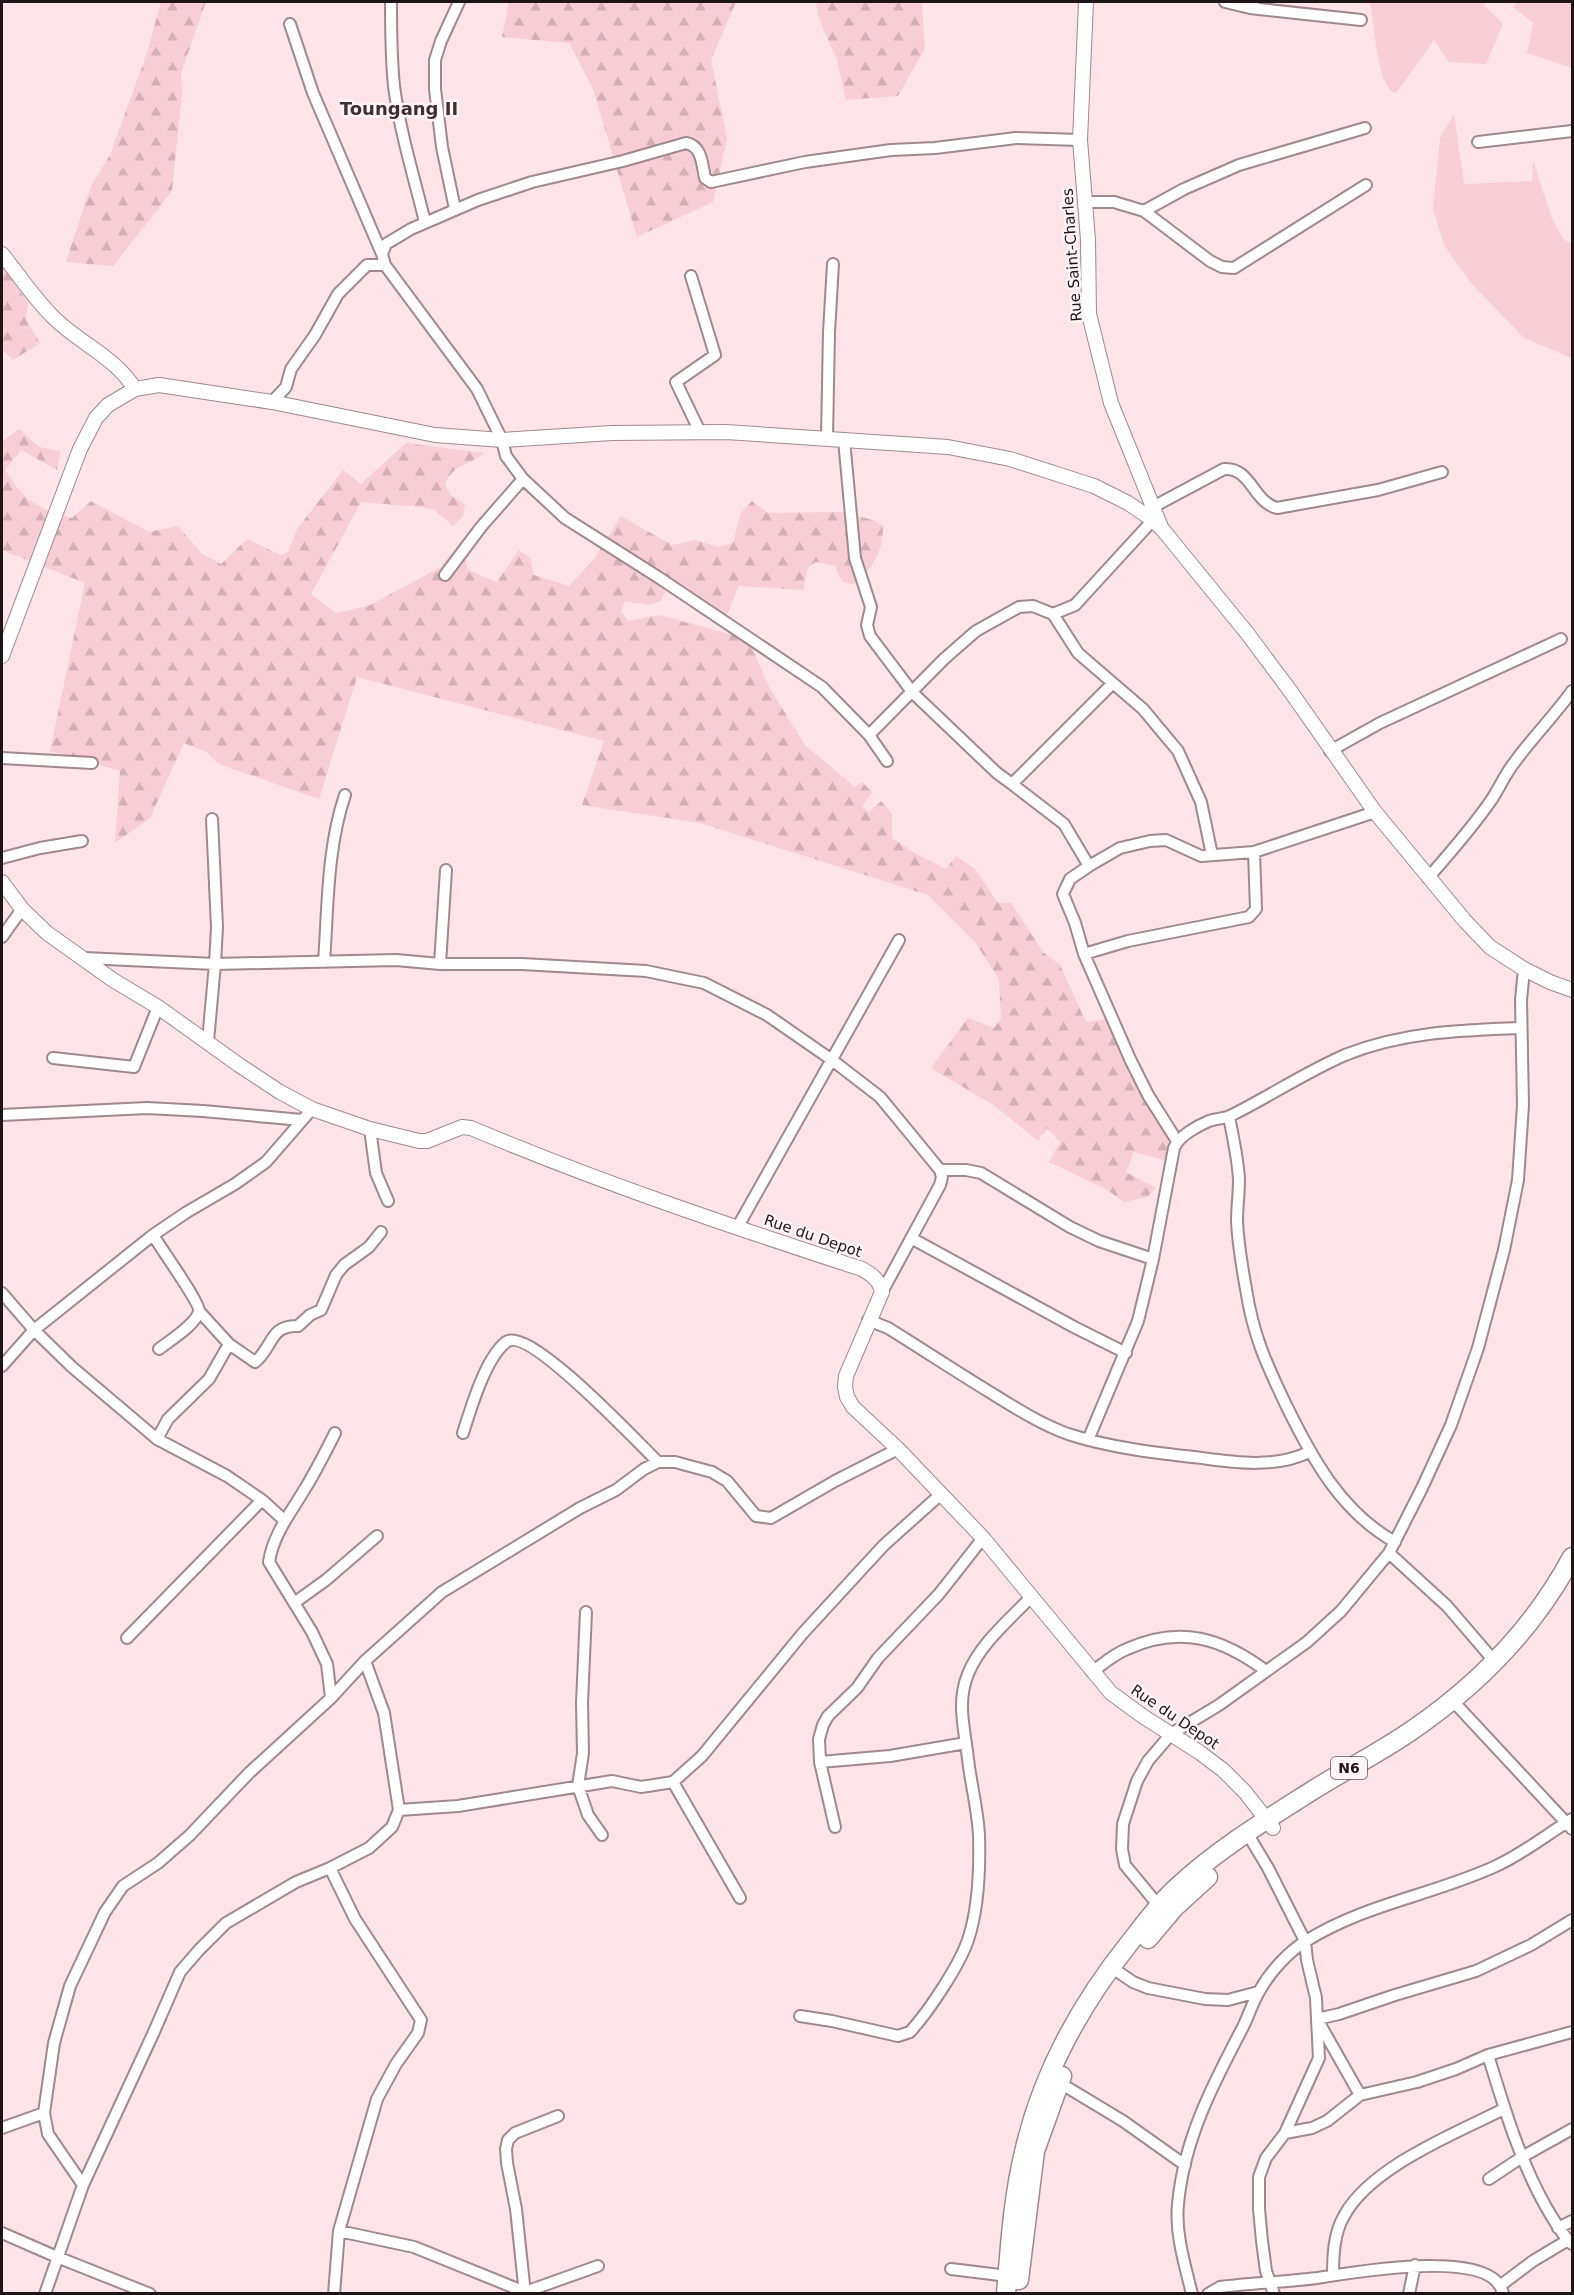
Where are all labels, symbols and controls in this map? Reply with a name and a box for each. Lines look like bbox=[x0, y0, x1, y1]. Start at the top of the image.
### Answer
district label: Toungang II bbox=[340, 98, 458, 119]
street label: Rue Saint-Charles bbox=[1058, 188, 1086, 322]
street label: Rue du Depot bbox=[762, 1211, 864, 1261]
street label: Rue du Depot bbox=[1128, 1681, 1223, 1753]
road number: N6 bbox=[1331, 1757, 1367, 1779]

